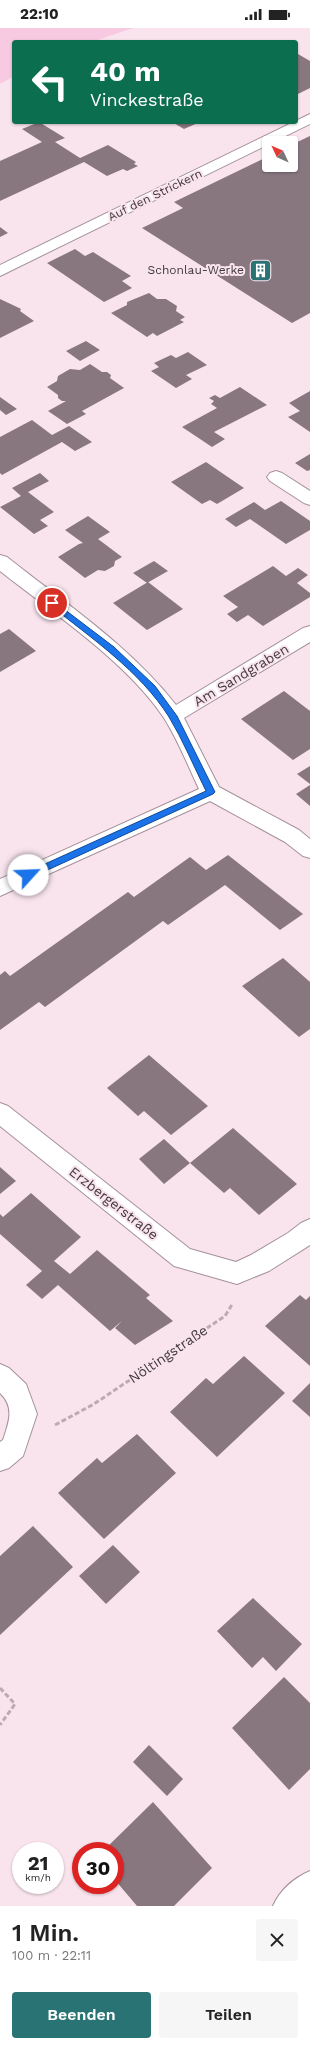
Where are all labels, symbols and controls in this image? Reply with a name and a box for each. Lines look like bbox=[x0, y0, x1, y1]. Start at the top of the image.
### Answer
text: 22:10 bbox=[20, 5, 59, 23]
text: 40 m bbox=[90, 55, 160, 88]
icon: left bbox=[24, 56, 76, 108]
text: Vinckestraße bbox=[90, 89, 204, 110]
north arrow bbox=[262, 136, 298, 172]
map controls bbox=[262, 136, 298, 172]
street label: Auf den Strickern bbox=[106, 166, 204, 224]
building icon: Schonlau-Werke bbox=[247, 257, 273, 283]
place label: Schonlau-Werke bbox=[147, 263, 244, 277]
pin bbox=[35, 586, 69, 620]
icon: arrive bbox=[41, 592, 63, 614]
street label: Am Sandgraben bbox=[191, 640, 291, 710]
position arrow bbox=[7, 854, 49, 896]
street label: Erzbergerstraße bbox=[66, 1163, 162, 1243]
street label: Nöltingstraße bbox=[126, 1322, 210, 1386]
speed limit sign: 30 bbox=[72, 1842, 124, 1894]
text: 21 bbox=[28, 1851, 48, 1875]
text: km/h bbox=[25, 1872, 51, 1883]
text: 1 Min. bbox=[12, 1919, 79, 1947]
button: close bbox=[256, 1919, 298, 1961]
text: 100 m · 22:11 bbox=[12, 1948, 91, 1963]
button: Beenden bbox=[12, 1992, 151, 2038]
button: Teilen bbox=[159, 1992, 298, 2038]

